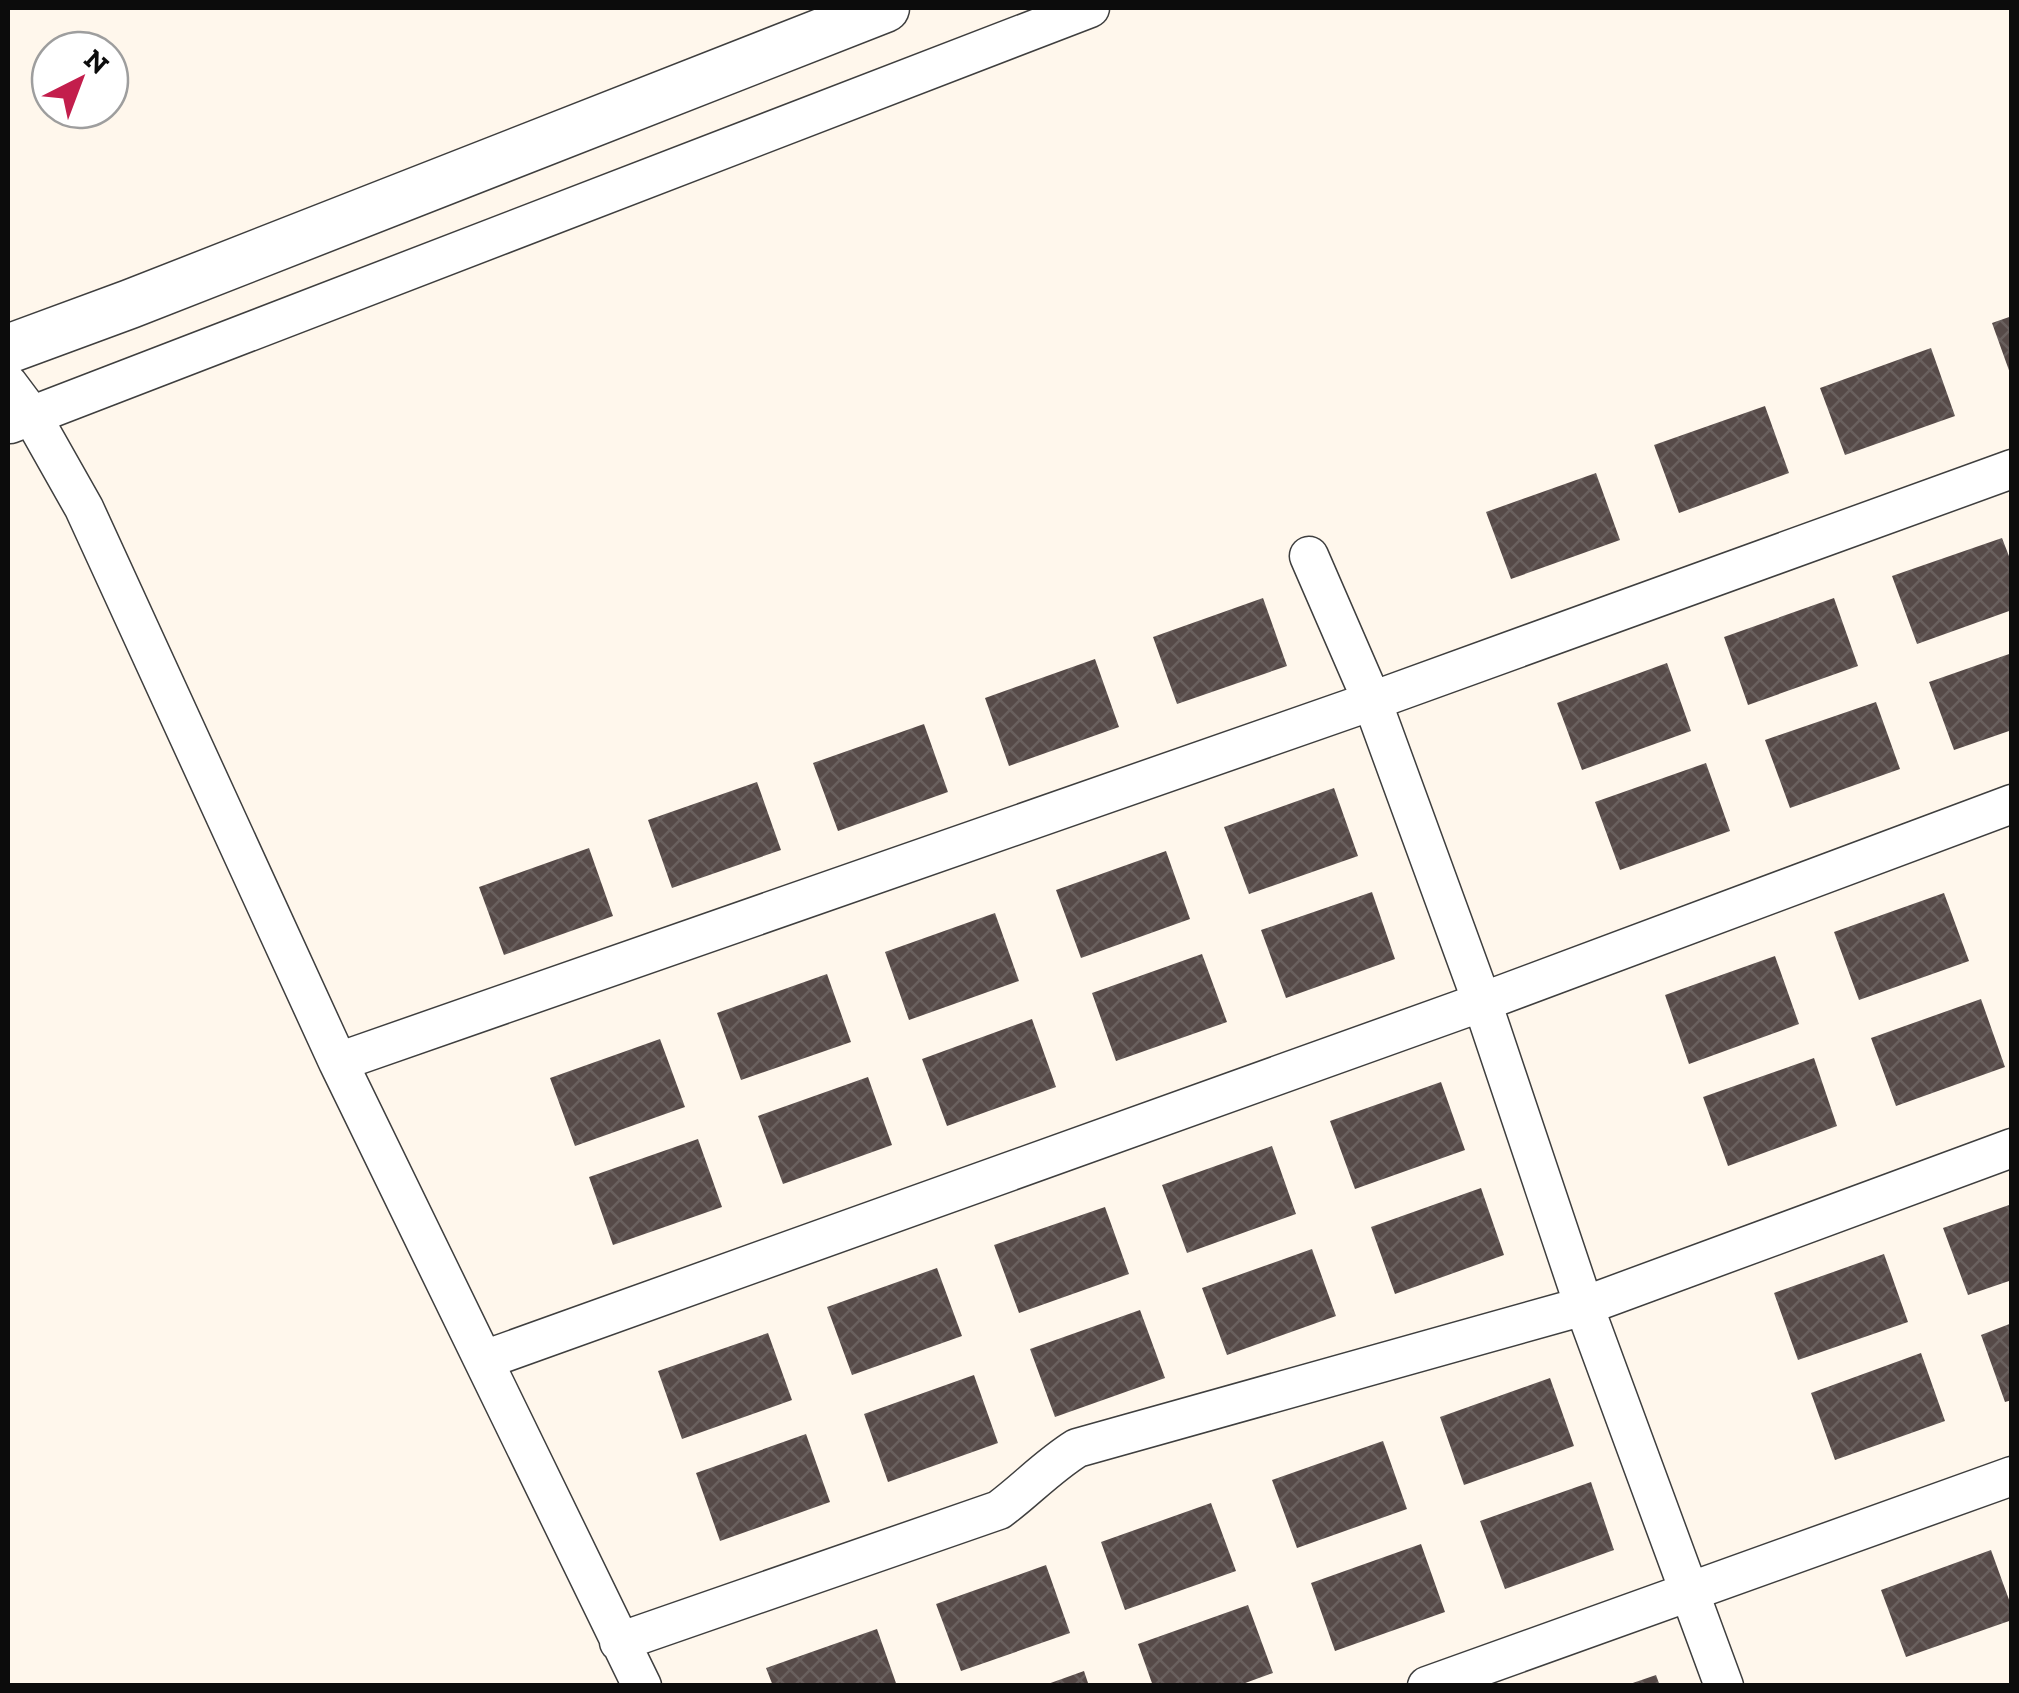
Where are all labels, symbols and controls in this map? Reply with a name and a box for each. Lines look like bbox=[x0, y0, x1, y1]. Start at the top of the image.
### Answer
north arrow bbox=[30, 30, 130, 130]
text: N bbox=[77, 42, 115, 81]

